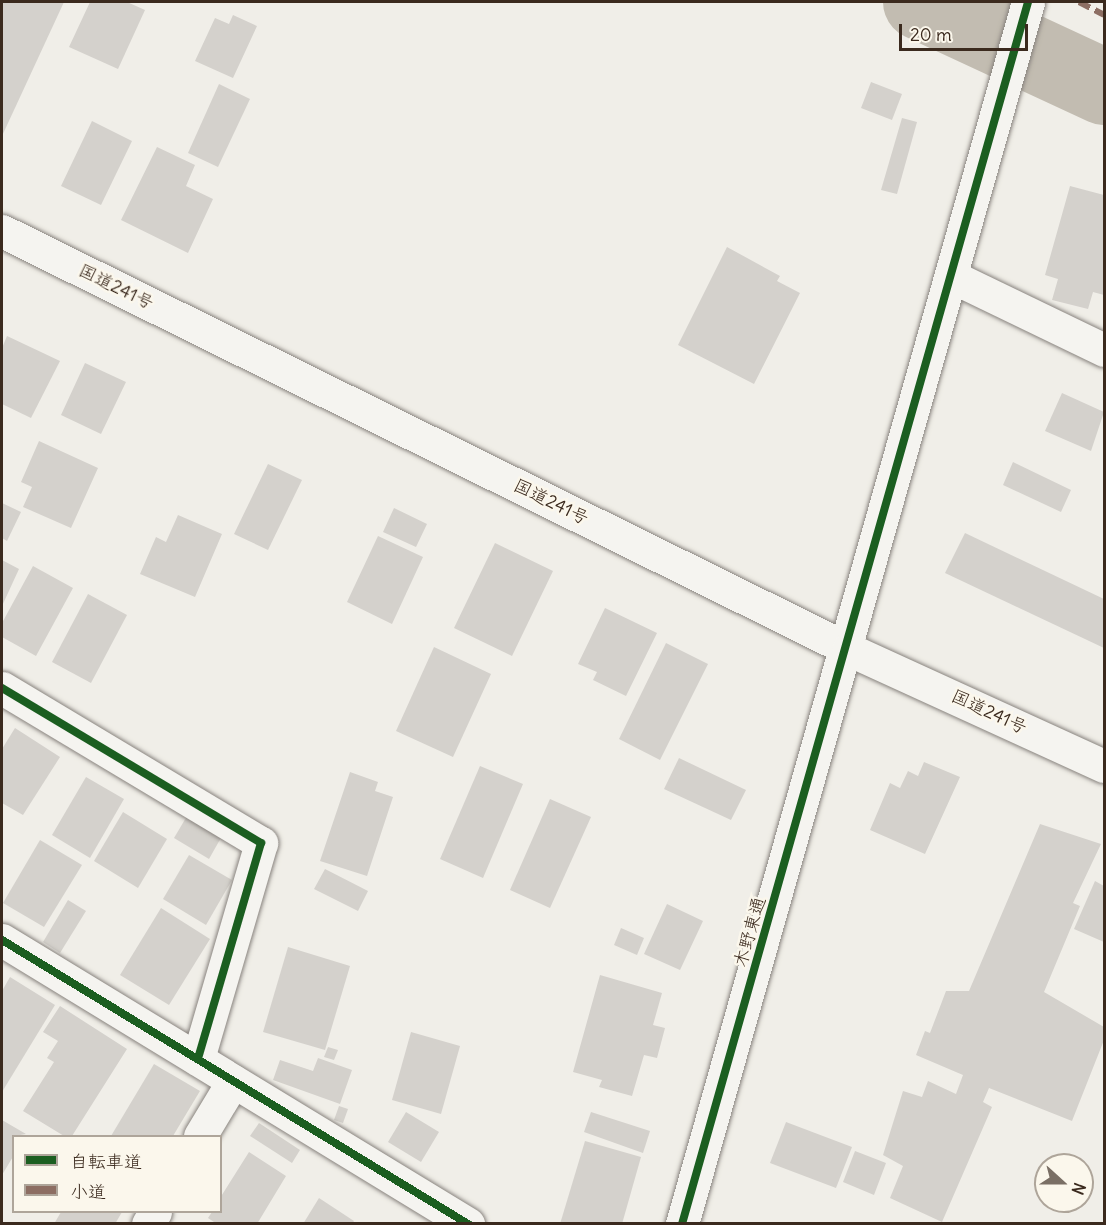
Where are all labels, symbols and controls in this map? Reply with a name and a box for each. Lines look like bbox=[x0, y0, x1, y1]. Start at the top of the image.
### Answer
scale bar bbox=[902, 12, 1031, 50]
text: 20 m bbox=[910, 23, 952, 46]
street label: 国道241号 bbox=[75, 260, 157, 314]
street label: 国道241号 bbox=[510, 475, 592, 529]
street label: 国道241号 bbox=[948, 685, 1030, 739]
street label: 木野東通 bbox=[730, 894, 770, 970]
legend bbox=[12, 1135, 222, 1213]
text: 自転車道 bbox=[70, 1150, 142, 1173]
north arrow bbox=[1034, 1153, 1094, 1213]
text: 小道 bbox=[70, 1180, 106, 1203]
text: N bbox=[1068, 1180, 1090, 1197]

